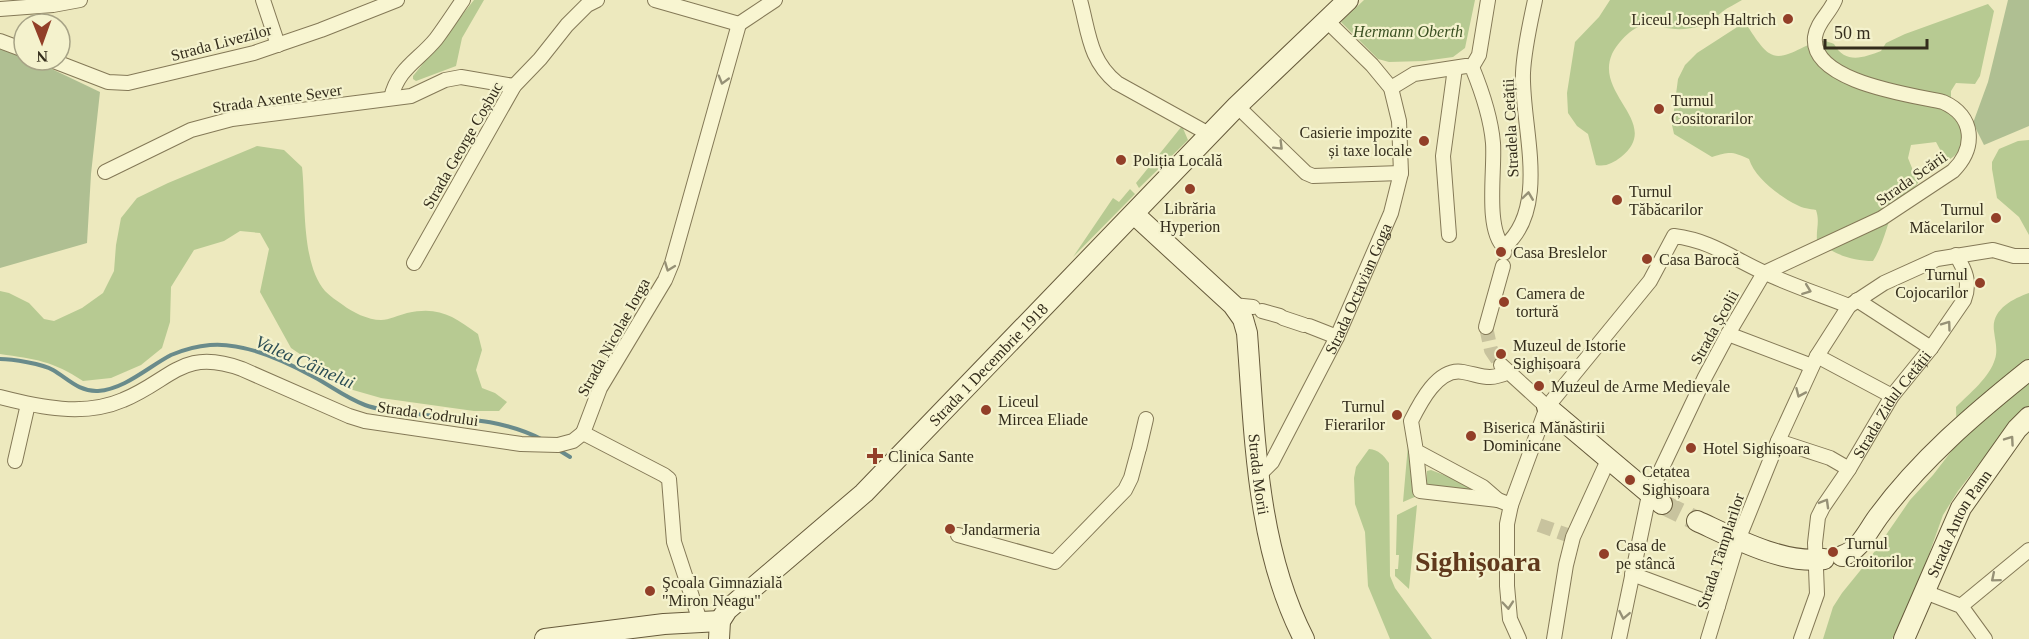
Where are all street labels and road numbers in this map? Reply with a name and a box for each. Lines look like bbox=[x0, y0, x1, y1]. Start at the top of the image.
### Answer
street label: Strada Livezilor bbox=[169, 21, 274, 64]
street label: Stradela Cetății bbox=[1499, 77, 1523, 178]
street label: Strada George Coșbuc bbox=[419, 79, 507, 212]
street label: Strada Axente Sever bbox=[211, 81, 344, 116]
street label: Strada Scării bbox=[1873, 148, 1950, 209]
street label: Strada Octavian Goga bbox=[1322, 221, 1395, 357]
street label: Strada Nicolae Iorga bbox=[574, 275, 654, 400]
street label: Strada Școlii bbox=[1687, 287, 1743, 368]
street label: Strada 1 Decembrie 1918 bbox=[926, 300, 1051, 429]
street label: Strada Zidul Cetății bbox=[1850, 347, 1935, 461]
street label: Strada Codrului bbox=[376, 398, 480, 429]
street label: Strada Morii bbox=[1245, 433, 1272, 517]
street label: Strada Anton Pann bbox=[1924, 467, 1994, 580]
street label: Strada Tâmplarilor bbox=[1694, 490, 1748, 612]

